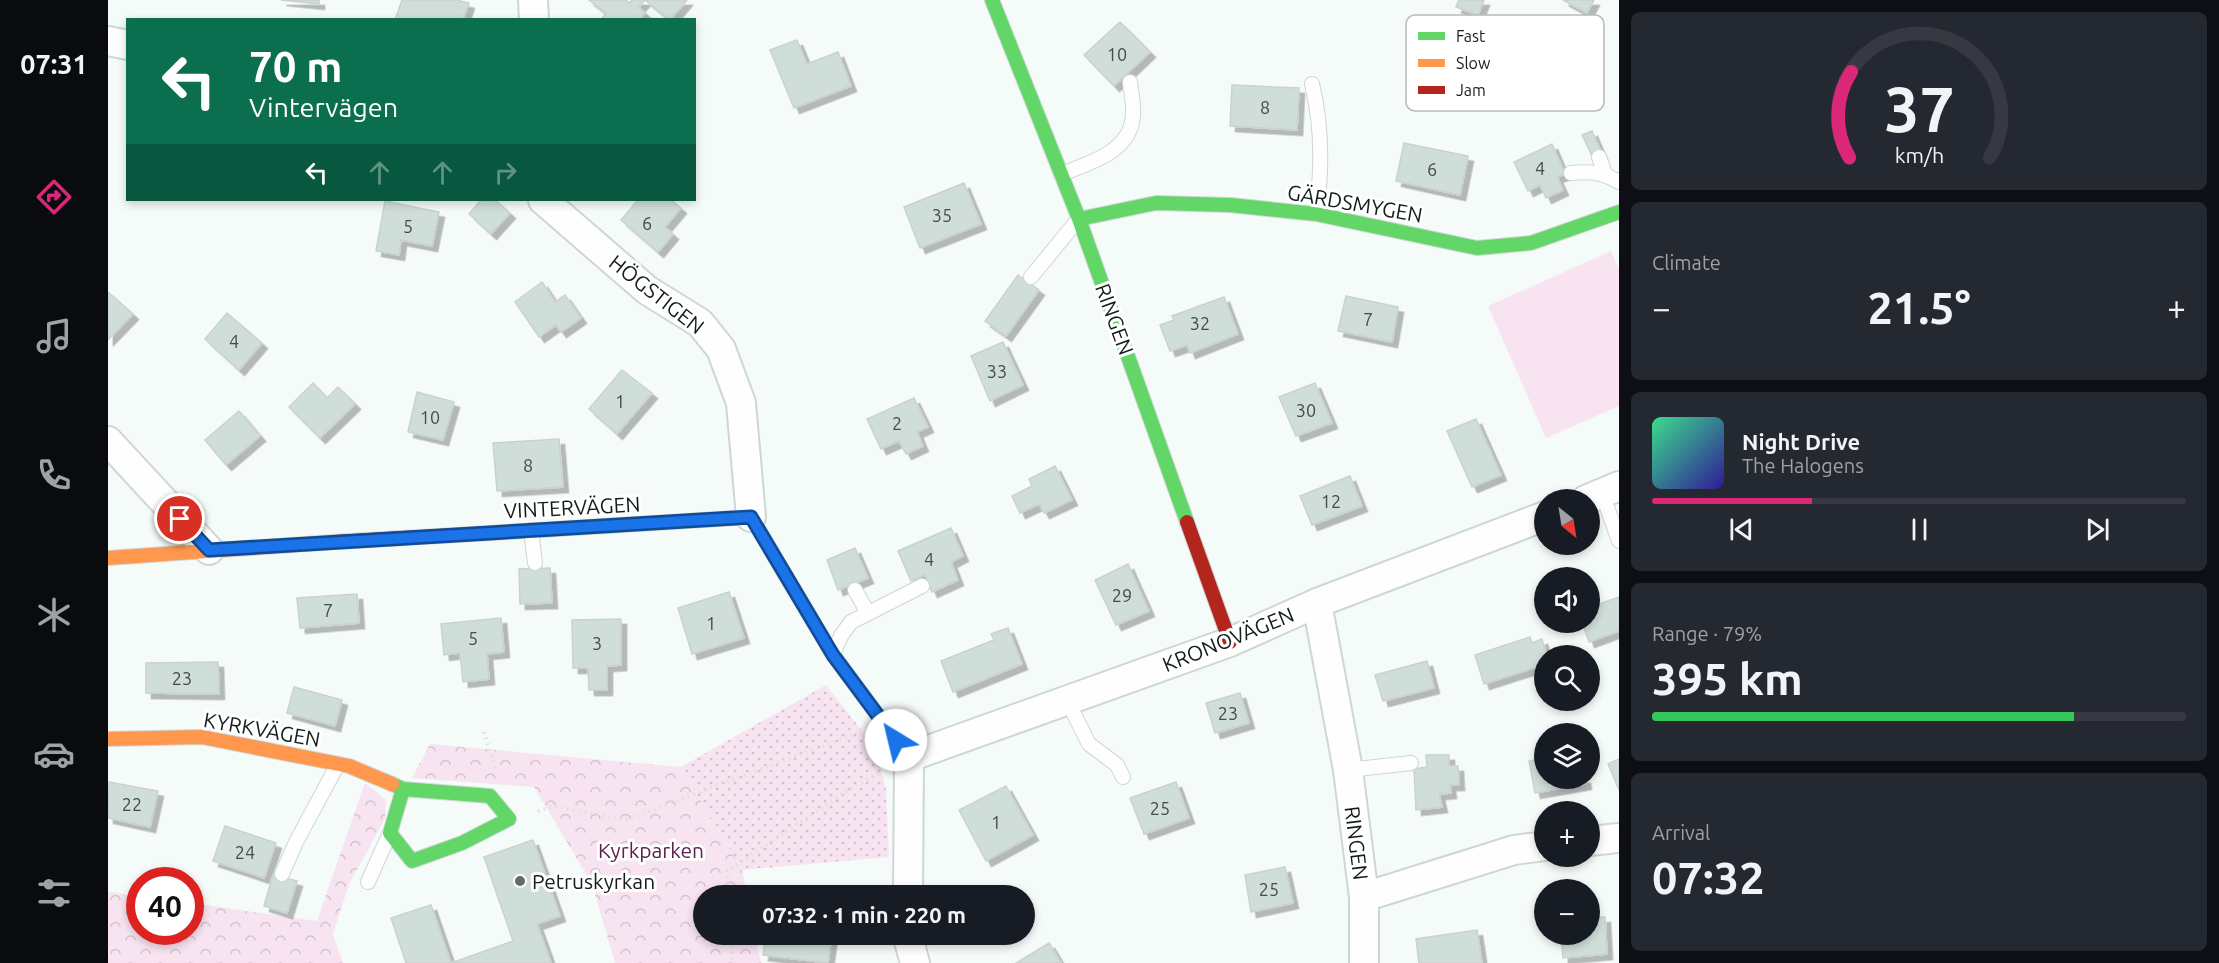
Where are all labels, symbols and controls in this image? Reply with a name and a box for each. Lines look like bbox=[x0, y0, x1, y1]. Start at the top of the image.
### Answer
legend bbox=[1406, 15, 1604, 111]
text: Fast bbox=[1456, 27, 1486, 45]
icon: left bbox=[150, 42, 228, 120]
text: 70 m bbox=[249, 43, 343, 90]
house number: 10 bbox=[1107, 44, 1127, 64]
text: 07:31 bbox=[20, 49, 88, 79]
text: Slow bbox=[1456, 54, 1491, 72]
text: 37 bbox=[1884, 74, 1954, 144]
text: Jam bbox=[1456, 81, 1486, 99]
text: Vintervägen bbox=[249, 92, 398, 122]
house number: 8 bbox=[1260, 97, 1270, 117]
text: km/h bbox=[1894, 143, 1944, 167]
icon: left bbox=[300, 156, 333, 189]
icon: ahead bbox=[363, 156, 396, 189]
icon: ahead bbox=[426, 156, 459, 189]
icon: right bbox=[489, 156, 522, 189]
house number: 4 bbox=[1535, 158, 1545, 178]
house number: 6 bbox=[1427, 159, 1437, 179]
icon: directions bbox=[33, 176, 75, 218]
street label: GÄRDSMYGEN bbox=[1285, 179, 1425, 227]
house number: 35 bbox=[932, 205, 952, 225]
house number: 6 bbox=[642, 213, 652, 233]
house number: 5 bbox=[403, 216, 413, 236]
street label: HÖGSTIGEN bbox=[605, 250, 709, 338]
text: Climate bbox=[1652, 251, 1721, 274]
street label: RINGEN bbox=[1091, 280, 1139, 358]
text: 21.5° bbox=[1867, 282, 1971, 333]
text: − bbox=[1652, 289, 1671, 326]
text: + bbox=[2167, 289, 2186, 326]
house number: 7 bbox=[1363, 309, 1373, 329]
house number: 32 bbox=[1190, 313, 1210, 333]
icon: music bbox=[33, 315, 75, 357]
house number: 4 bbox=[229, 331, 239, 351]
house number: 33 bbox=[987, 361, 1007, 381]
house number: 1 bbox=[615, 391, 625, 411]
house number: 30 bbox=[1296, 400, 1316, 420]
house number: 10 bbox=[420, 407, 440, 427]
house number: 2 bbox=[892, 413, 902, 433]
text: Night Drive bbox=[1742, 429, 1860, 454]
icon: phone bbox=[33, 454, 75, 496]
text: The Halogens bbox=[1742, 454, 1864, 477]
house number: 8 bbox=[523, 455, 533, 475]
north arrow bbox=[1534, 489, 1600, 555]
map controls bbox=[1534, 489, 1600, 945]
street label: VINTERVÄGEN bbox=[503, 491, 641, 523]
house number: 12 bbox=[1321, 491, 1341, 511]
pin bbox=[154, 493, 205, 544]
icon: arrive bbox=[163, 502, 196, 535]
icon: previous bbox=[1725, 513, 1758, 546]
icon: pause bbox=[1903, 513, 1936, 546]
icon: next bbox=[2081, 513, 2114, 546]
house number: 4 bbox=[924, 549, 934, 569]
button: sound bbox=[1534, 567, 1600, 633]
house number: 29 bbox=[1112, 585, 1132, 605]
icon: climate bbox=[33, 594, 75, 636]
house number: 7 bbox=[323, 600, 333, 620]
street label: KRONOVÄGEN bbox=[1159, 602, 1297, 676]
house number: 1 bbox=[706, 613, 716, 633]
text: Range · 79% bbox=[1652, 622, 1762, 645]
house number: 5 bbox=[468, 628, 478, 648]
house number: 3 bbox=[592, 633, 602, 653]
button: search bbox=[1534, 645, 1600, 711]
text: 395 km bbox=[1652, 653, 1803, 704]
house number: 23 bbox=[172, 668, 192, 688]
house number: 23 bbox=[1218, 703, 1238, 723]
street label: KYRKVÄGEN bbox=[202, 707, 322, 751]
position arrow bbox=[864, 708, 928, 772]
button: layers bbox=[1534, 723, 1600, 789]
icon: car bbox=[33, 733, 75, 775]
house number: 22 bbox=[122, 794, 142, 814]
house number: 25 bbox=[1150, 798, 1170, 818]
button: + bbox=[1534, 801, 1600, 867]
street label: RINGEN bbox=[1341, 805, 1373, 881]
house number: 1 bbox=[991, 812, 1001, 832]
text: Arrival bbox=[1652, 821, 1710, 844]
park label: Kyrkparken bbox=[598, 838, 704, 862]
house number: 24 bbox=[235, 842, 255, 862]
text: 07:32 bbox=[1652, 852, 1765, 903]
speed limit sign: 40 bbox=[126, 867, 204, 945]
place label: Petruskyrkan bbox=[532, 869, 655, 893]
icon: filters bbox=[33, 872, 75, 914]
marker: Petruskyrkan bbox=[513, 874, 527, 888]
house number: 25 bbox=[1259, 879, 1279, 899]
button: − bbox=[1534, 879, 1600, 945]
text: 07:32 · 1 min · 220 m bbox=[762, 902, 966, 927]

